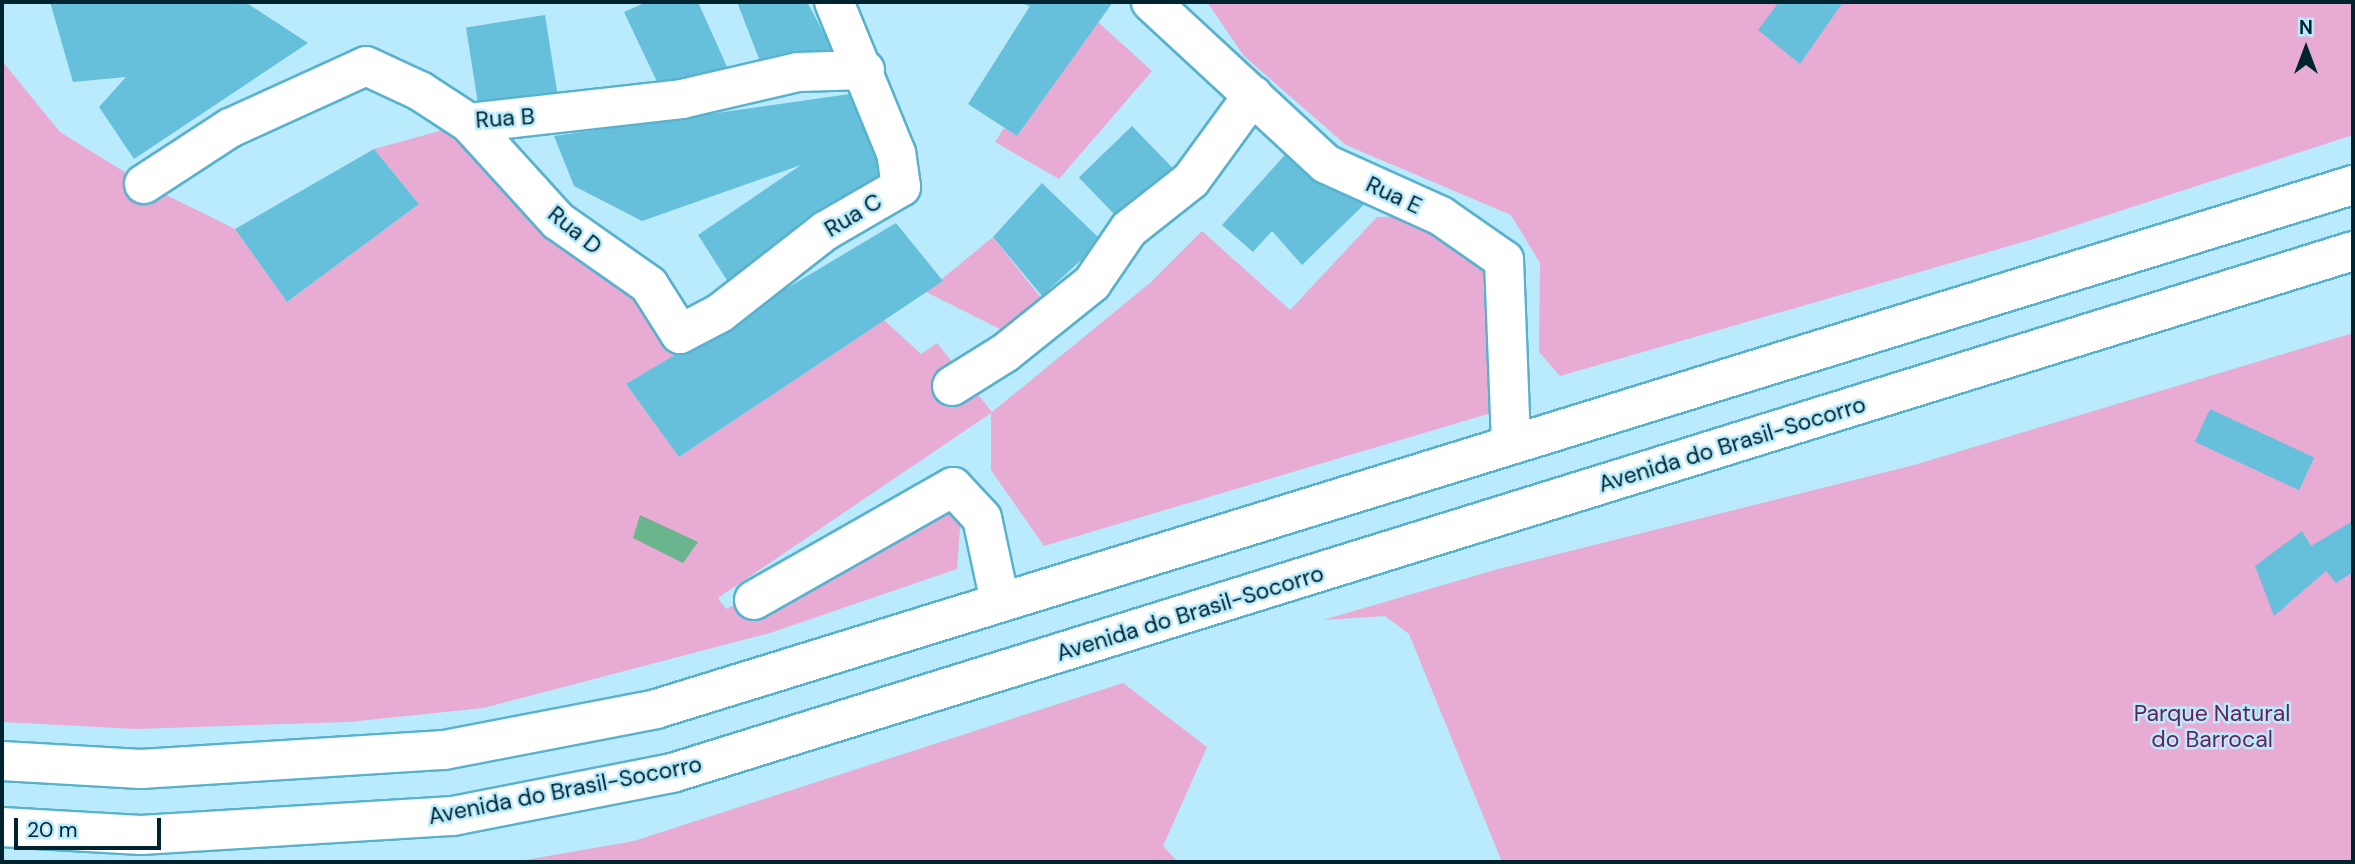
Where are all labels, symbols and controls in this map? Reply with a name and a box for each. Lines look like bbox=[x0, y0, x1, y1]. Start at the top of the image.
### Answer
north arrow bbox=[2271, 14, 2341, 84]
text: N bbox=[2299, 15, 2313, 40]
street label: Rua B bbox=[474, 102, 536, 134]
street label: Rua E bbox=[1362, 170, 1426, 220]
street label: Rua C bbox=[819, 187, 887, 243]
street label: Rua D bbox=[542, 200, 608, 260]
street label: Avenida do Brasil-Socorro bbox=[1595, 390, 1869, 498]
street label: Avenida do Brasil-Socorro bbox=[1053, 559, 1327, 667]
park label: Parque Natural do Barrocal bbox=[2134, 699, 2290, 753]
street label: Avenida do Brasil-Socorro bbox=[426, 750, 704, 830]
scale bar bbox=[18, 804, 164, 848]
text: 20 m bbox=[27, 816, 78, 844]

